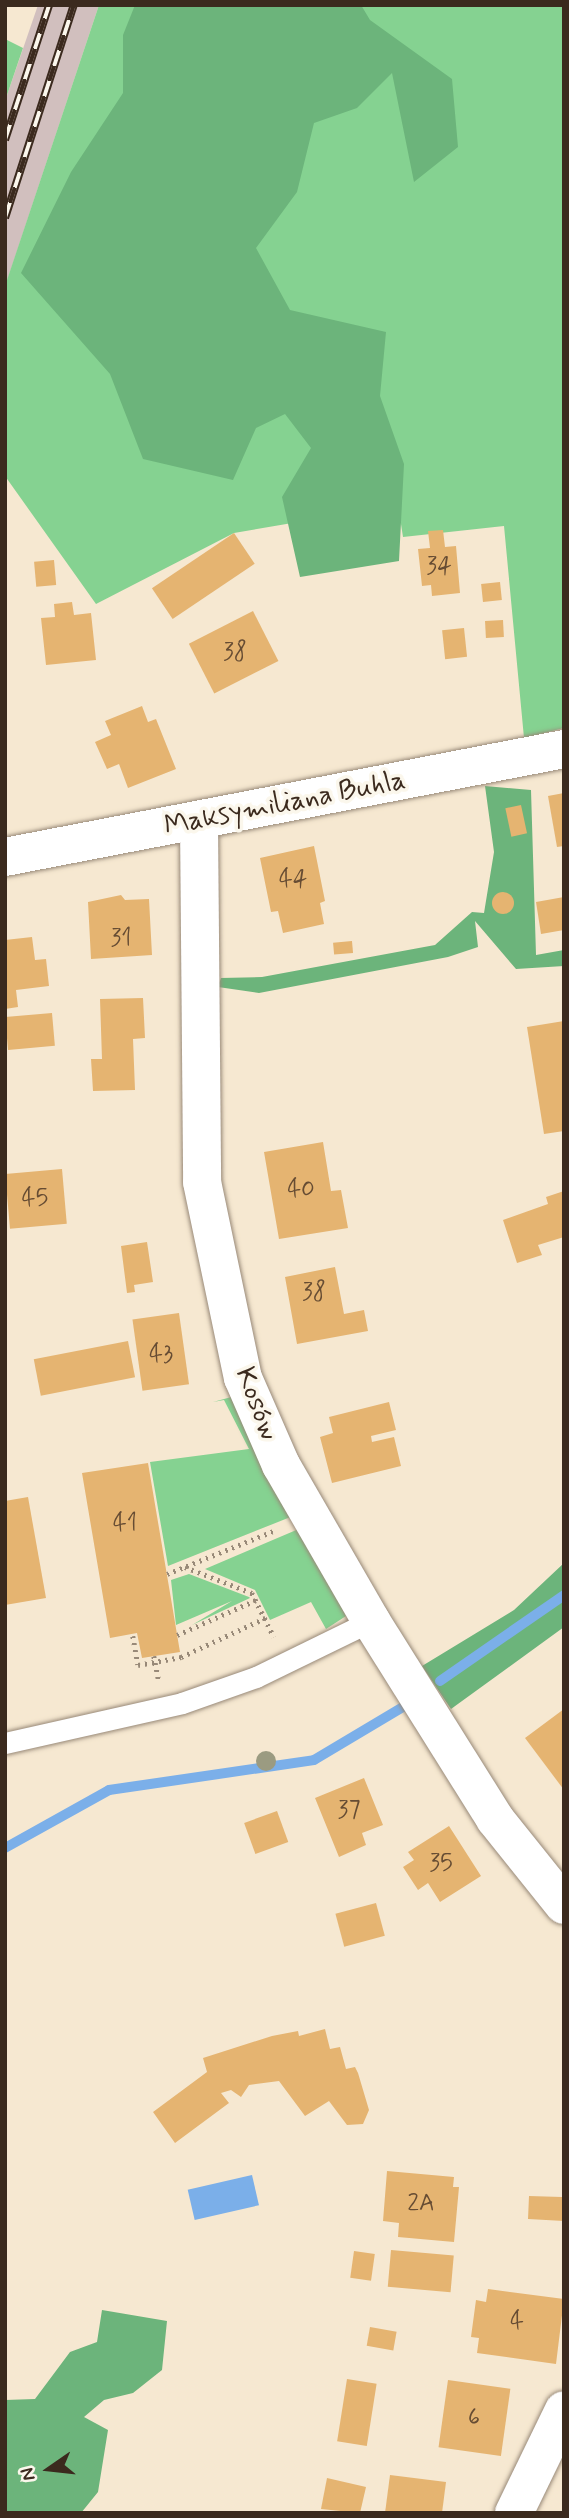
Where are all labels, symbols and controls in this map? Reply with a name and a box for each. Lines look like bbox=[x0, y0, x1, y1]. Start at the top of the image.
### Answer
house number: 34 bbox=[426, 553, 452, 581]
house number: 38 bbox=[223, 639, 247, 667]
street label: Maksymiliana Buhla bbox=[163, 764, 407, 844]
house number: 44 bbox=[279, 866, 307, 894]
house number: 31 bbox=[110, 925, 132, 953]
house number: 40 bbox=[287, 1176, 315, 1204]
house number: 45 bbox=[22, 1185, 48, 1213]
house number: 38 bbox=[302, 1279, 326, 1307]
house number: 43 bbox=[149, 1341, 173, 1369]
street label: Kosów bbox=[227, 1363, 285, 1445]
house number: 41 bbox=[113, 1510, 137, 1538]
house number: 37 bbox=[338, 1797, 360, 1825]
house number: 35 bbox=[429, 1850, 453, 1878]
house number: 2A bbox=[407, 2190, 435, 2218]
house number: 4 bbox=[510, 2308, 524, 2336]
house number: 6 bbox=[468, 2404, 480, 2432]
north arrow bbox=[14, 2434, 84, 2504]
text: N bbox=[14, 2465, 42, 2483]

